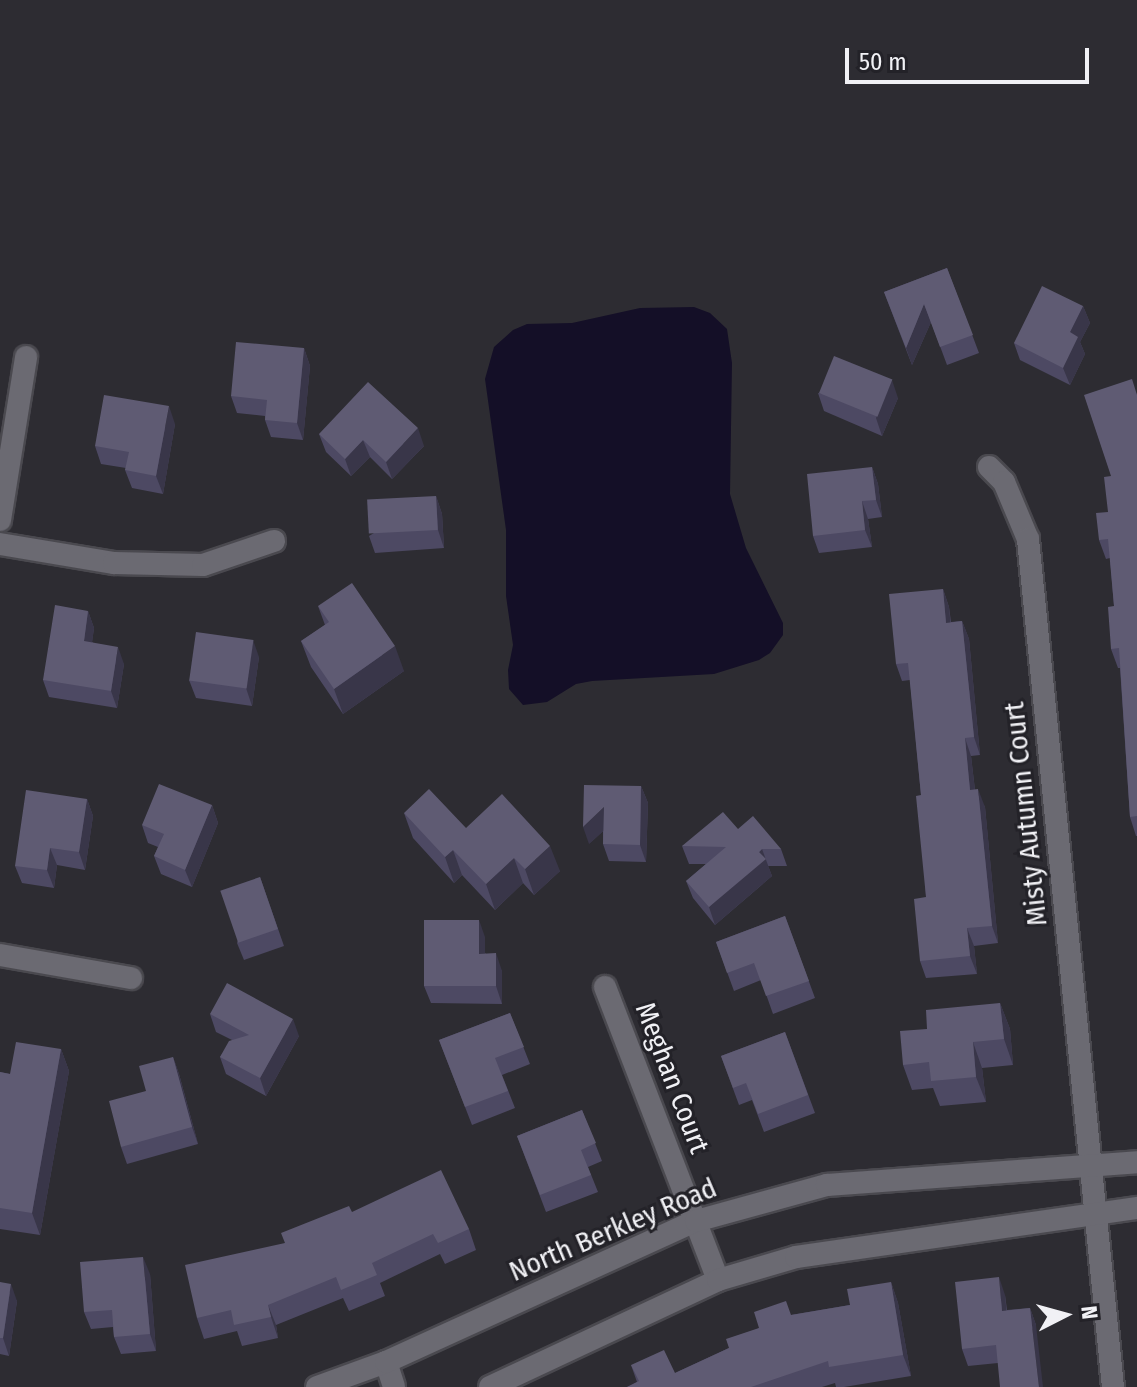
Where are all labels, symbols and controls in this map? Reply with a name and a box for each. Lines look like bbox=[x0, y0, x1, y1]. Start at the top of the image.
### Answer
scale bar bbox=[849, 32, 1093, 82]
text: 50 m bbox=[859, 48, 907, 76]
street label: Misty Autumn Court bbox=[998, 700, 1054, 928]
street label: Meghan Court bbox=[628, 998, 716, 1158]
street label: North Berkley Road bbox=[504, 1171, 722, 1289]
north arrow bbox=[1025, 1275, 1105, 1355]
text: N bbox=[1075, 1304, 1103, 1320]

